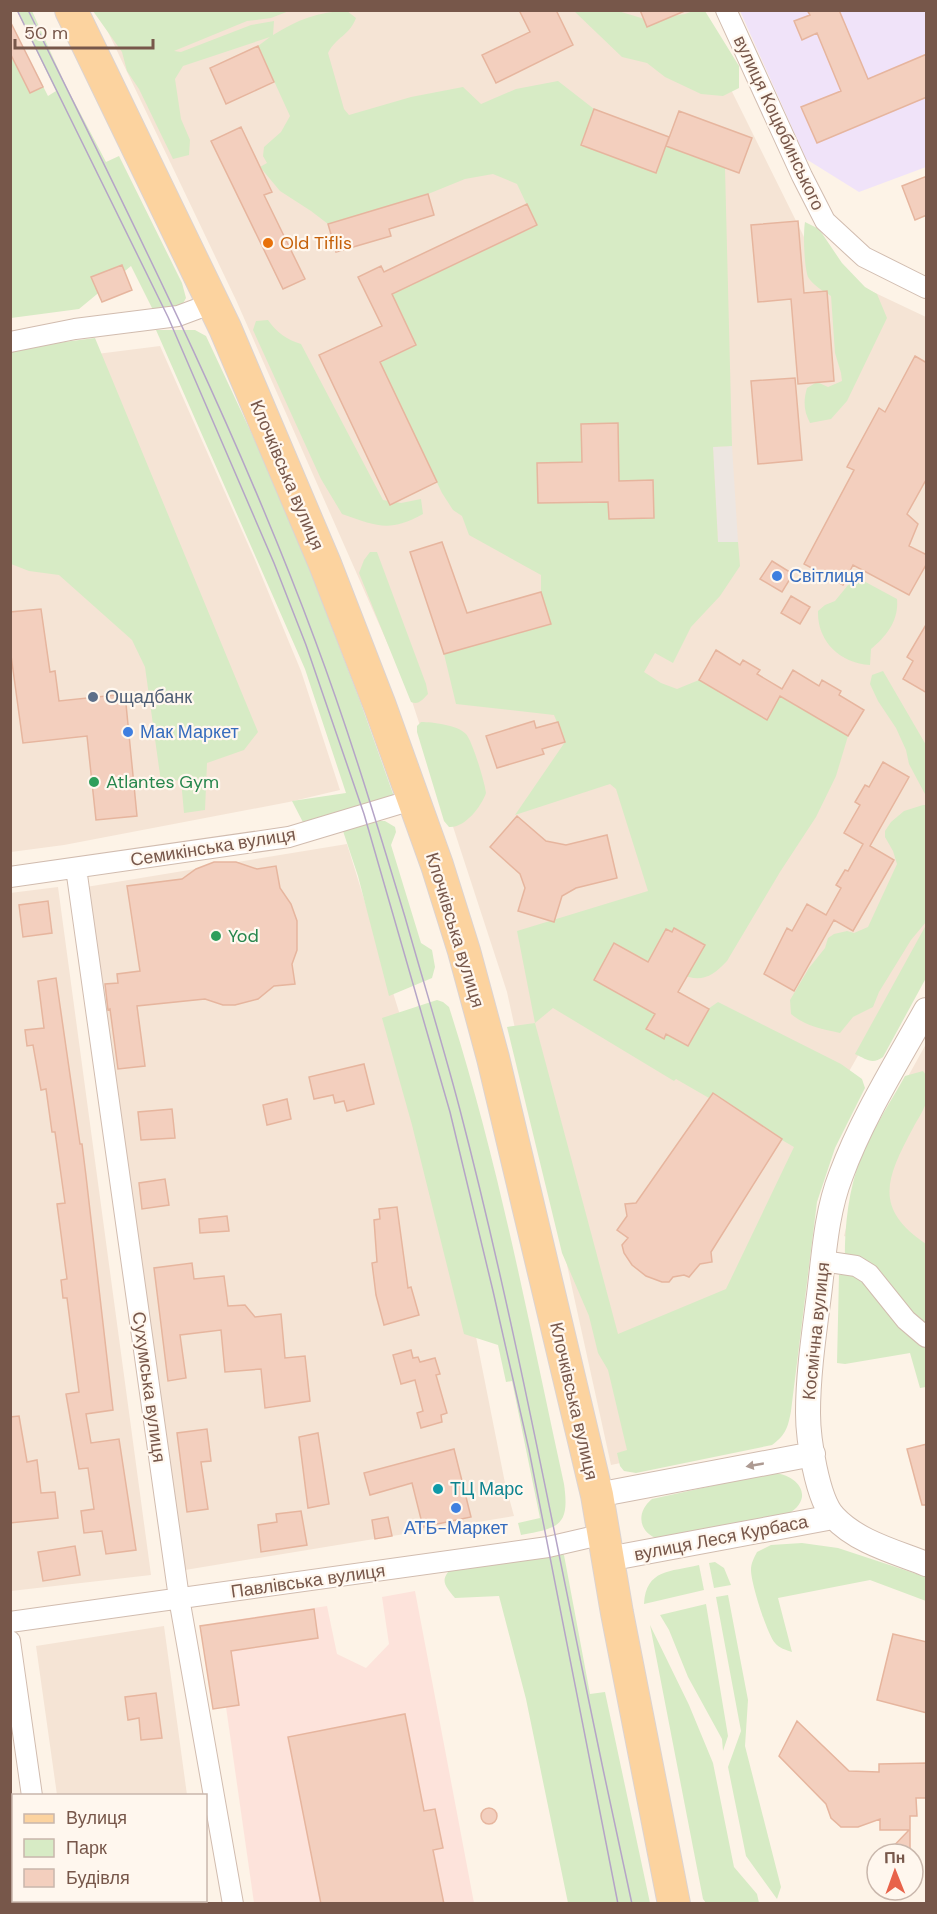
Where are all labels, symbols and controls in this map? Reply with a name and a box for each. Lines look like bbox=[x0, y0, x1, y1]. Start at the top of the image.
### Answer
scale bar bbox=[15, 12, 153, 50]
text: 50 m bbox=[24, 21, 68, 45]
street label: вулиця Коцюбинського bbox=[728, 32, 830, 214]
place label: Old Tiflis bbox=[280, 231, 352, 255]
marker: Old Tiflis bbox=[261, 236, 275, 250]
street label: Клочківська вулиця bbox=[244, 396, 330, 554]
place label: Світлиця bbox=[789, 564, 864, 588]
marker: Світлиця bbox=[770, 569, 784, 583]
place label: Ощадбанк bbox=[105, 685, 192, 709]
marker: Ощадбанк bbox=[86, 690, 100, 704]
place label: Мак Маркет bbox=[140, 720, 239, 744]
marker: Мак Маркет bbox=[121, 725, 135, 739]
place label: Atlantes Gym bbox=[106, 770, 219, 794]
marker: Atlantes Gym bbox=[87, 775, 101, 789]
street label: Семикінська вулиця bbox=[129, 822, 297, 872]
street label: Клочківська вулиця bbox=[420, 849, 490, 1011]
place label: Yod bbox=[228, 924, 259, 948]
marker: Yod bbox=[209, 929, 223, 943]
street label: Космічна вулиця bbox=[797, 1261, 835, 1401]
street label: Сухумська вулиця bbox=[127, 1310, 171, 1464]
street label: Клочківська вулиця bbox=[544, 1320, 604, 1482]
one-way arrow bbox=[746, 1461, 765, 1470]
place label: ТЦ Марс bbox=[450, 1477, 523, 1501]
marker: ТЦ Марс bbox=[431, 1482, 445, 1496]
marker: АТБ-Маркет bbox=[449, 1501, 463, 1515]
street label: вулиця Леся Курбаса bbox=[632, 1509, 811, 1567]
place label: АТБ-Маркет bbox=[404, 1516, 508, 1540]
street label: Павлівська вулиця bbox=[229, 1558, 387, 1604]
legend bbox=[12, 1794, 207, 1902]
text: Вулиця bbox=[66, 1806, 127, 1830]
text: Парк bbox=[66, 1836, 107, 1860]
north arrow bbox=[865, 1842, 925, 1902]
text: Пн bbox=[884, 1847, 906, 1868]
text: Будівля bbox=[66, 1866, 130, 1890]

